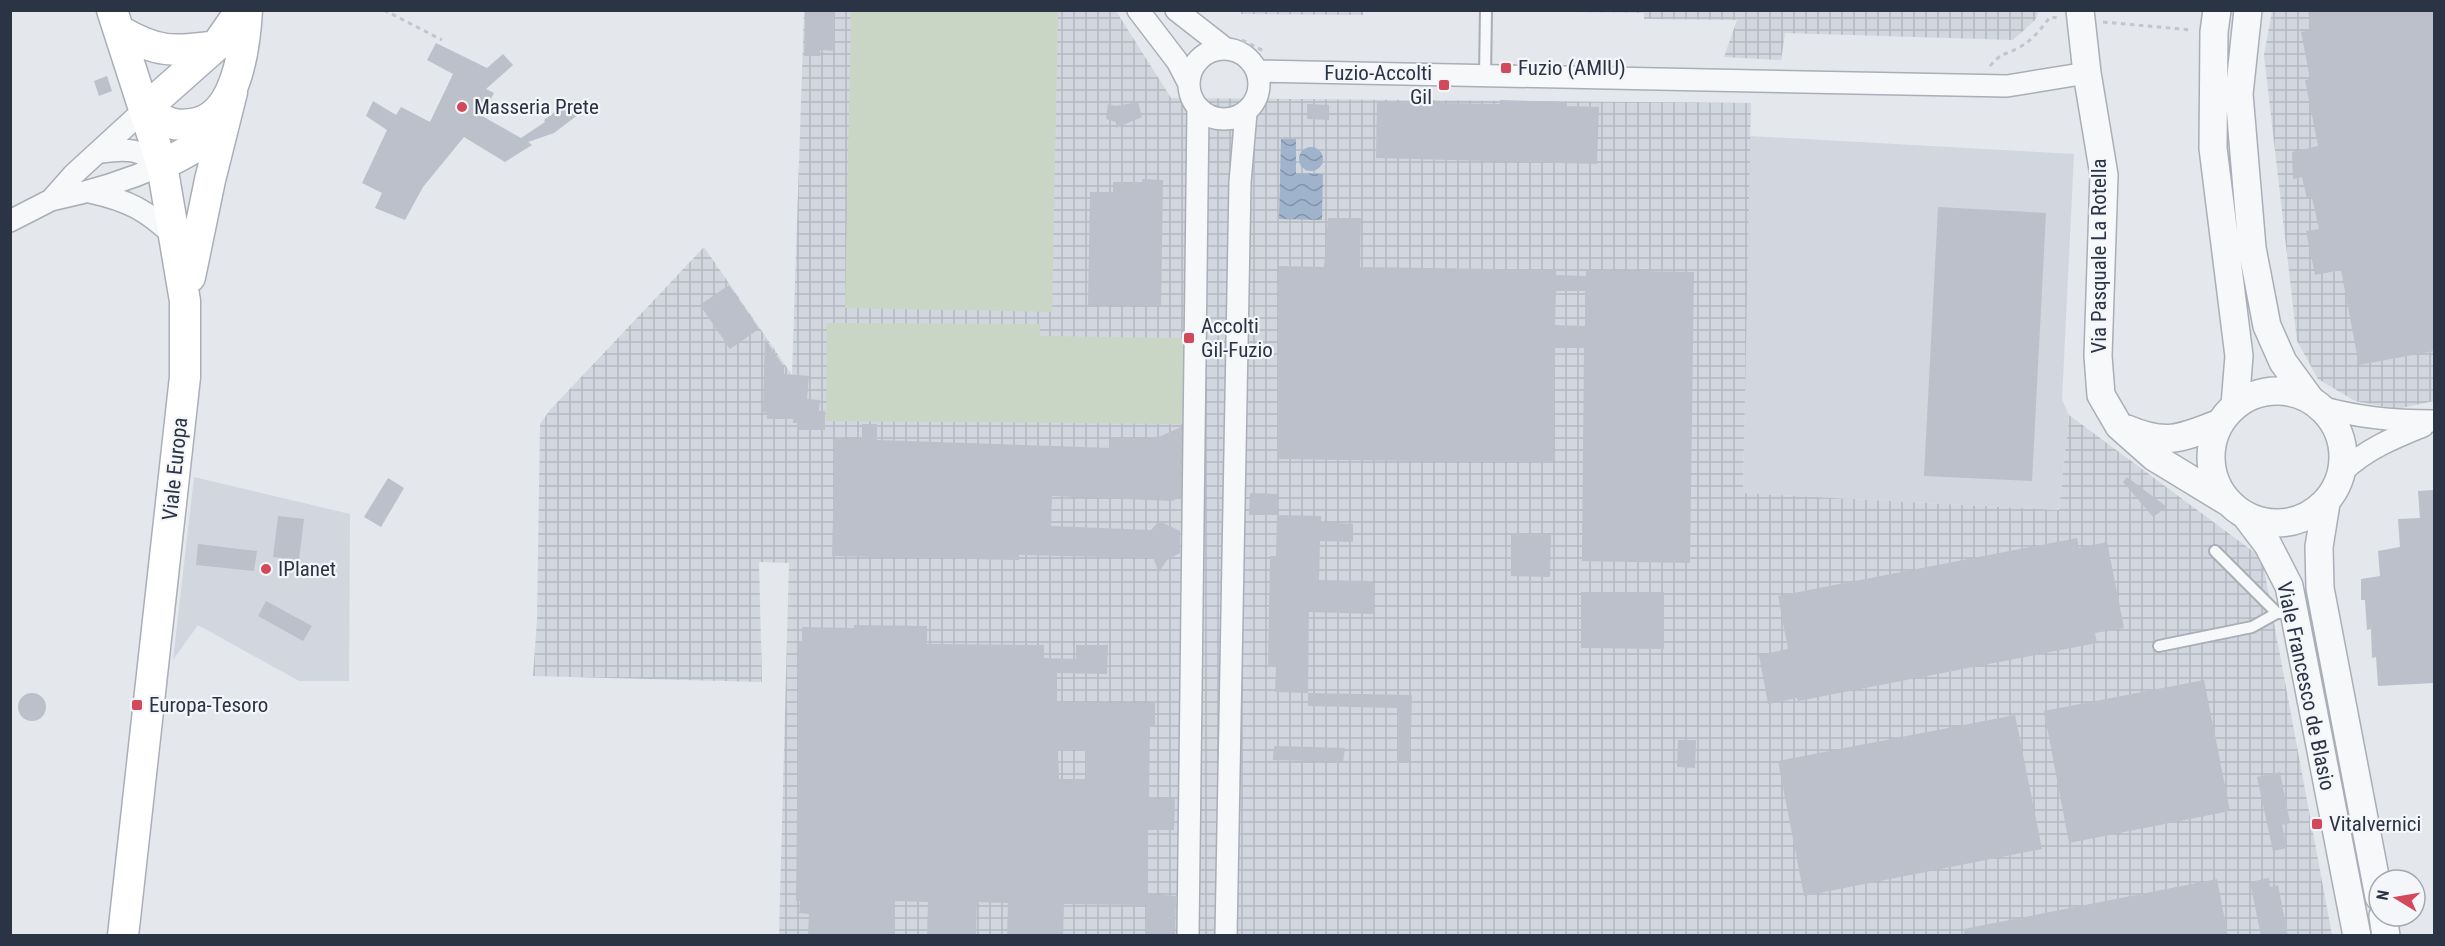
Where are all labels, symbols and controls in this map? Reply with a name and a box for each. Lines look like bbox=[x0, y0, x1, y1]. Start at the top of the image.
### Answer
place label: Fuzio (AMIU) bbox=[1518, 56, 1626, 80]
place label: Fuzio-Accolti Gil bbox=[1324, 61, 1432, 109]
marker: Fuzio (AMIU) bbox=[1499, 61, 1513, 75]
marker: Fuzio-Accolti Gil bbox=[1437, 78, 1451, 92]
place label: Masseria Prete bbox=[474, 95, 599, 119]
marker: Masseria Prete bbox=[455, 100, 469, 114]
street label: Via Pasquale La Rotella bbox=[2087, 158, 2111, 354]
place label: Accolti Gil-Fuzio bbox=[1201, 314, 1273, 362]
marker: Accolti Gil-Fuzio bbox=[1182, 331, 1196, 345]
street label: Viale Europa bbox=[158, 416, 192, 522]
place label: IPlanet bbox=[278, 557, 336, 581]
marker: IPlanet bbox=[259, 562, 273, 576]
street label: Viale Francesco de Blasio bbox=[2272, 579, 2340, 793]
place label: Europa-Tesoro bbox=[149, 693, 268, 717]
marker: Europa-Tesoro bbox=[130, 698, 144, 712]
place label: Vitalvernici bbox=[2329, 812, 2421, 836]
marker: Vitalvernici bbox=[2310, 817, 2324, 831]
north arrow bbox=[2367, 868, 2427, 928]
text: N bbox=[2373, 889, 2393, 902]

